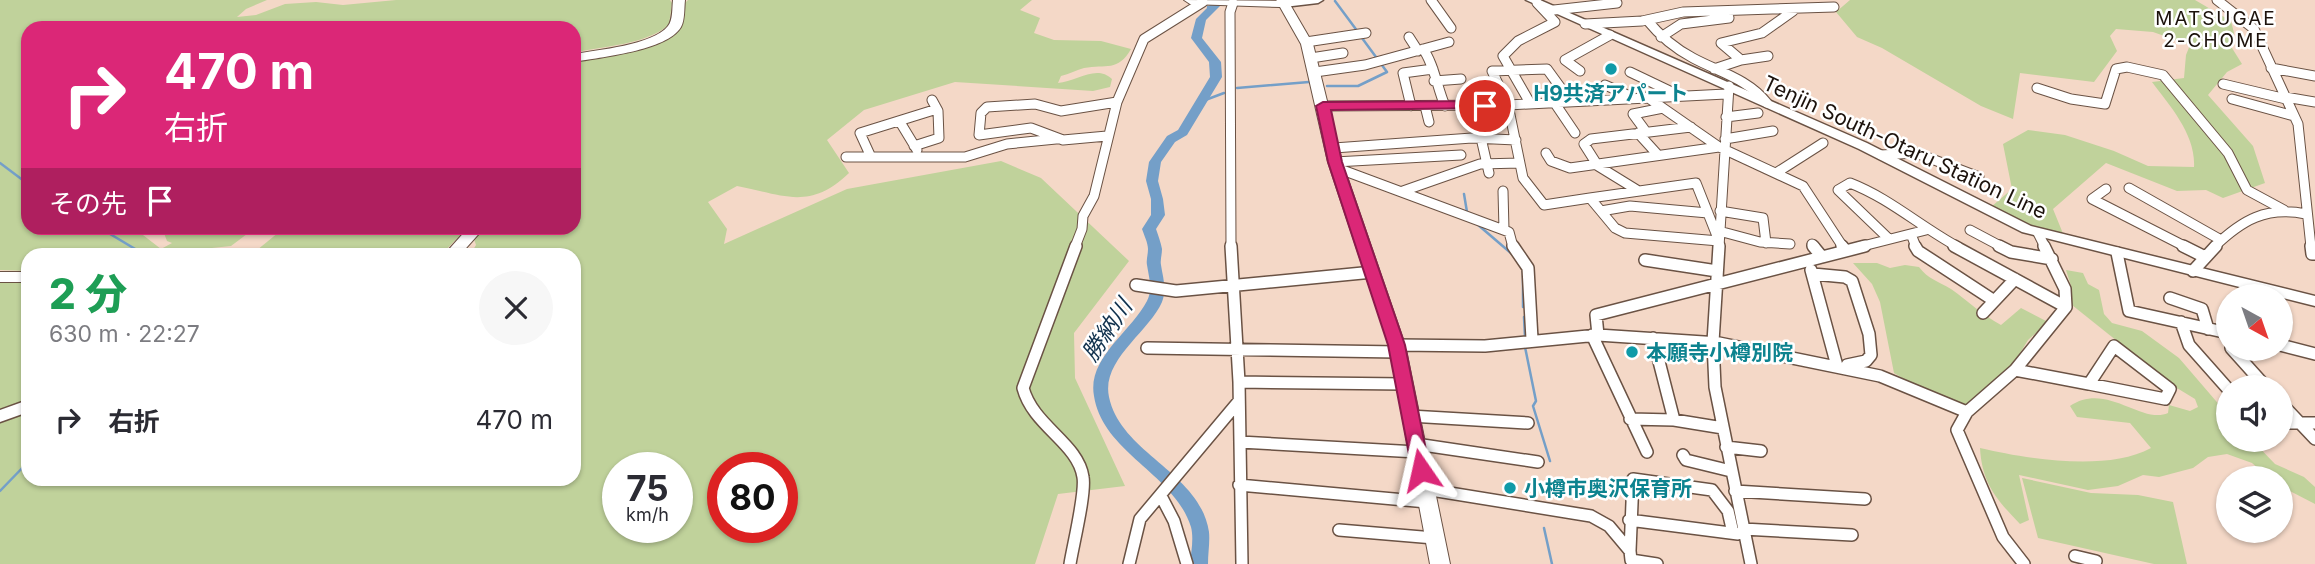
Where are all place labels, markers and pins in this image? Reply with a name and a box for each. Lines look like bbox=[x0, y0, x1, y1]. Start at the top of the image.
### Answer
marker: H9共済アパート bbox=[1603, 61, 1619, 77]
pin bbox=[1455, 76, 1515, 136]
place label: H9共済アパート bbox=[1534, 81, 1688, 106]
place label: 本願寺小樽別院 bbox=[1646, 340, 1793, 365]
marker: 本願寺小樽別院 bbox=[1624, 344, 1640, 360]
place label: 小樽市奥沢保育所 bbox=[1524, 476, 1692, 501]
marker: 小樽市奥沢保育所 bbox=[1502, 480, 1518, 496]

